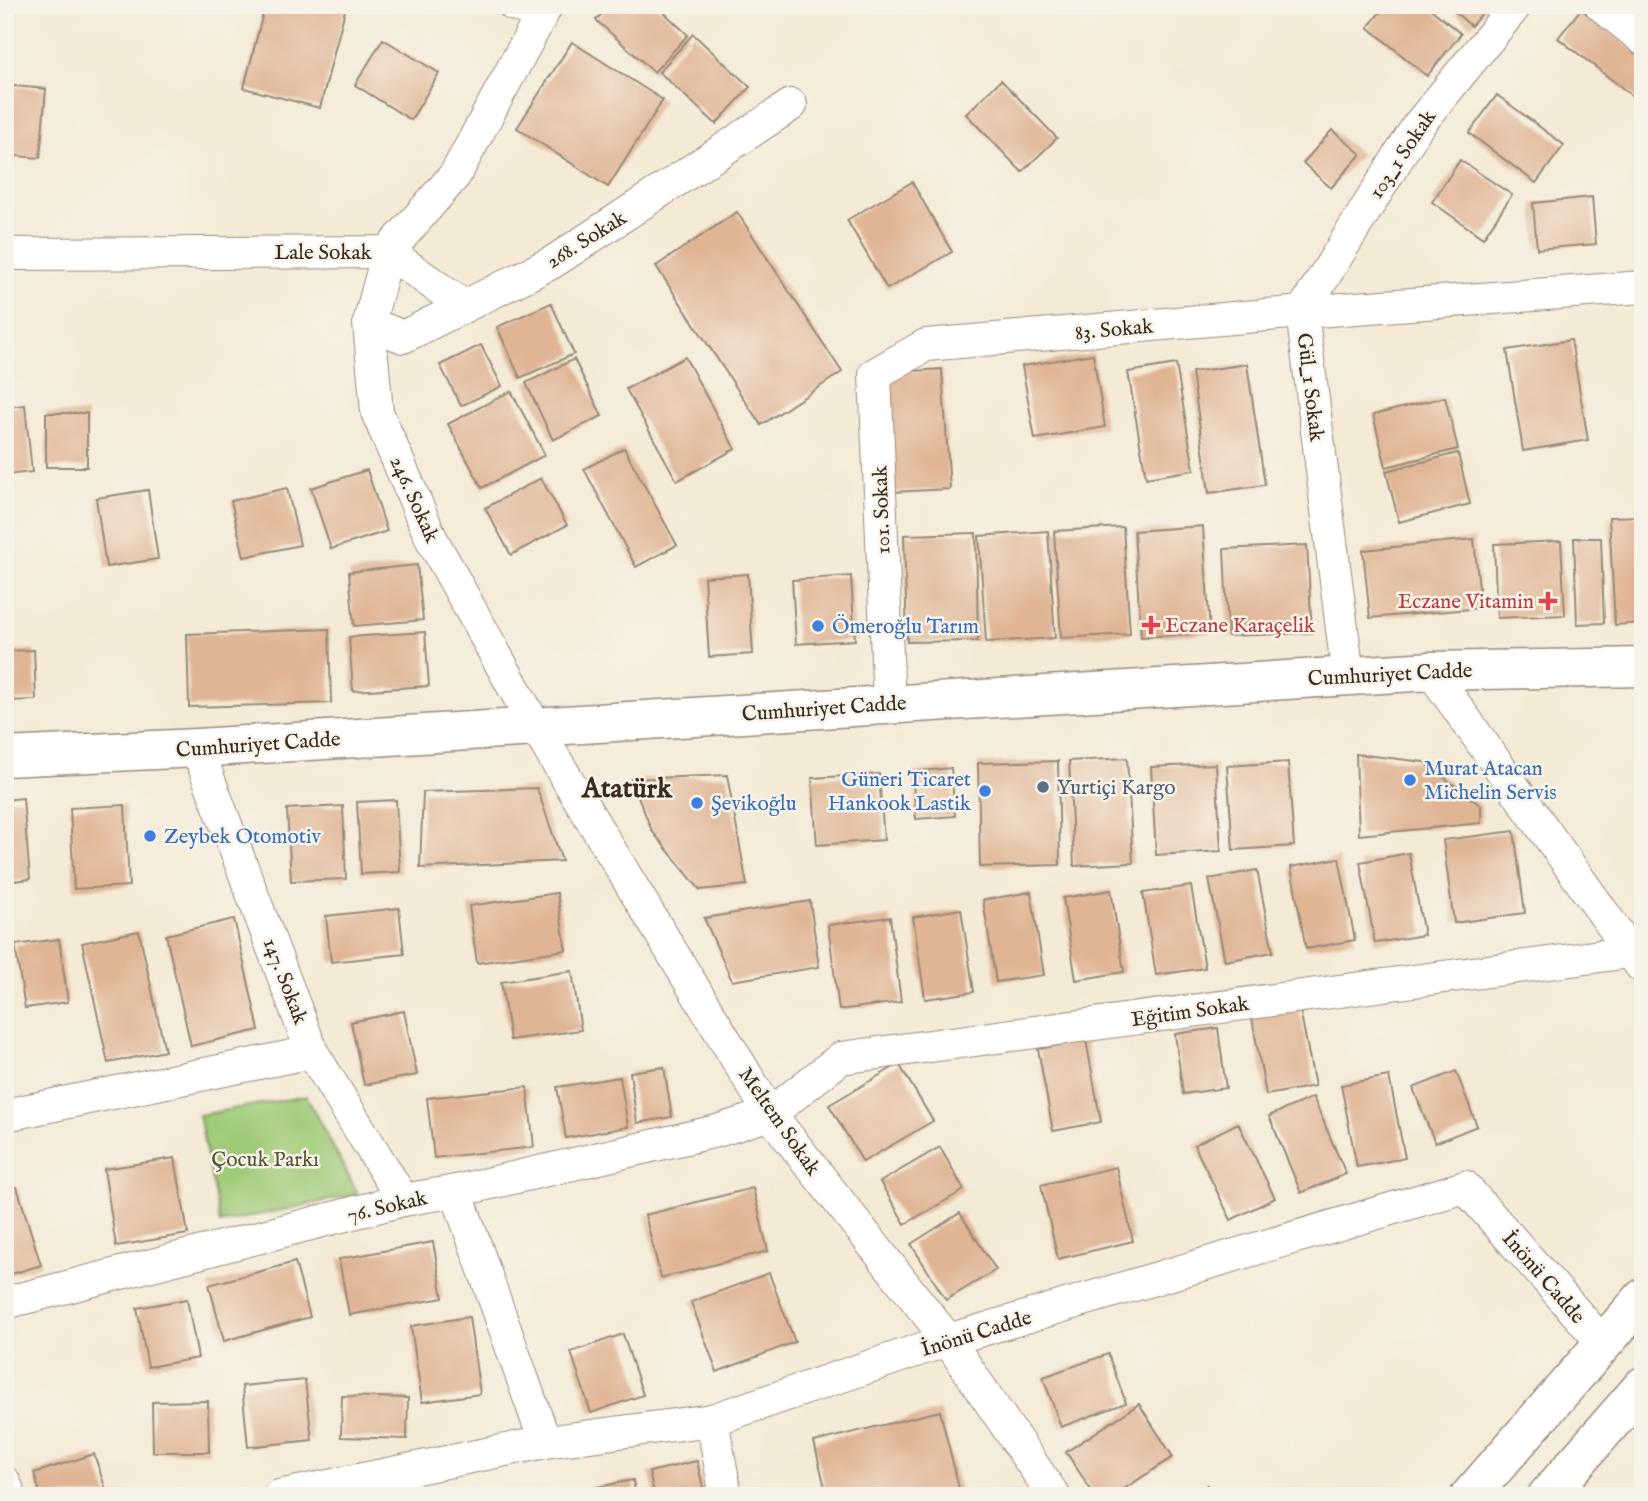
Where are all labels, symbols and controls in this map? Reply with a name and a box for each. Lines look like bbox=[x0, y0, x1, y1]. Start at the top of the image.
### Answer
street label: 103_1 Sokak bbox=[1364, 104, 1443, 205]
street label: 268. Sokak bbox=[542, 205, 633, 275]
street label: Lale Sokak bbox=[274, 240, 372, 267]
street label: 83. Sokak bbox=[1074, 314, 1155, 347]
street label: Gül_1 Sokak bbox=[1289, 331, 1330, 444]
street label: 246. Sokak bbox=[383, 452, 445, 548]
street label: 101. Sokak bbox=[867, 465, 898, 555]
place label: Eczane Vitamin bbox=[1398, 589, 1534, 616]
marker: Eczane Vitamin bbox=[1540, 593, 1556, 609]
place label: Eczane Karaçelik bbox=[1165, 613, 1316, 640]
place label: Ömeroğlu Tarım bbox=[832, 614, 979, 641]
marker: Eczane Karaçelik bbox=[1143, 617, 1159, 633]
marker: Ömeroğlu Tarım bbox=[810, 618, 826, 634]
street label: Cumhuriyet Cadde bbox=[1307, 658, 1474, 693]
street label: Cumhuriyet Cadde bbox=[741, 690, 908, 729]
street label: Cumhuriyet Cadde bbox=[175, 726, 342, 765]
place label: Murat Atacan Michelin Servis bbox=[1424, 756, 1557, 807]
place label: Güneri Ticaret Hankook Lastik bbox=[828, 767, 972, 818]
district label: Atatürk bbox=[581, 772, 673, 807]
marker: Murat Atacan Michelin Servis bbox=[1402, 772, 1418, 788]
place label: Yurtiçi Kargo bbox=[1057, 775, 1176, 802]
marker: Yurtiçi Kargo bbox=[1035, 779, 1051, 795]
marker: Güneri Ticaret Hankook Lastik bbox=[977, 783, 993, 799]
place label: Şevikoğlu bbox=[711, 791, 797, 818]
marker: Şevikoğlu bbox=[689, 795, 705, 811]
place label: Zeybek Otomotiv bbox=[164, 824, 321, 851]
marker: Zeybek Otomotiv bbox=[142, 828, 158, 844]
street label: 147. Sokak bbox=[256, 935, 314, 1029]
street label: Eğitim Sokak bbox=[1130, 991, 1252, 1034]
street label: Meltem Sokak bbox=[732, 1062, 826, 1182]
park label: Çocuk Parkı bbox=[211, 1147, 319, 1174]
street label: 76. Sokak bbox=[345, 1185, 431, 1230]
street label: İnönü Cadde bbox=[1495, 1226, 1591, 1330]
street label: İnönü Cadde bbox=[918, 1305, 1035, 1364]

